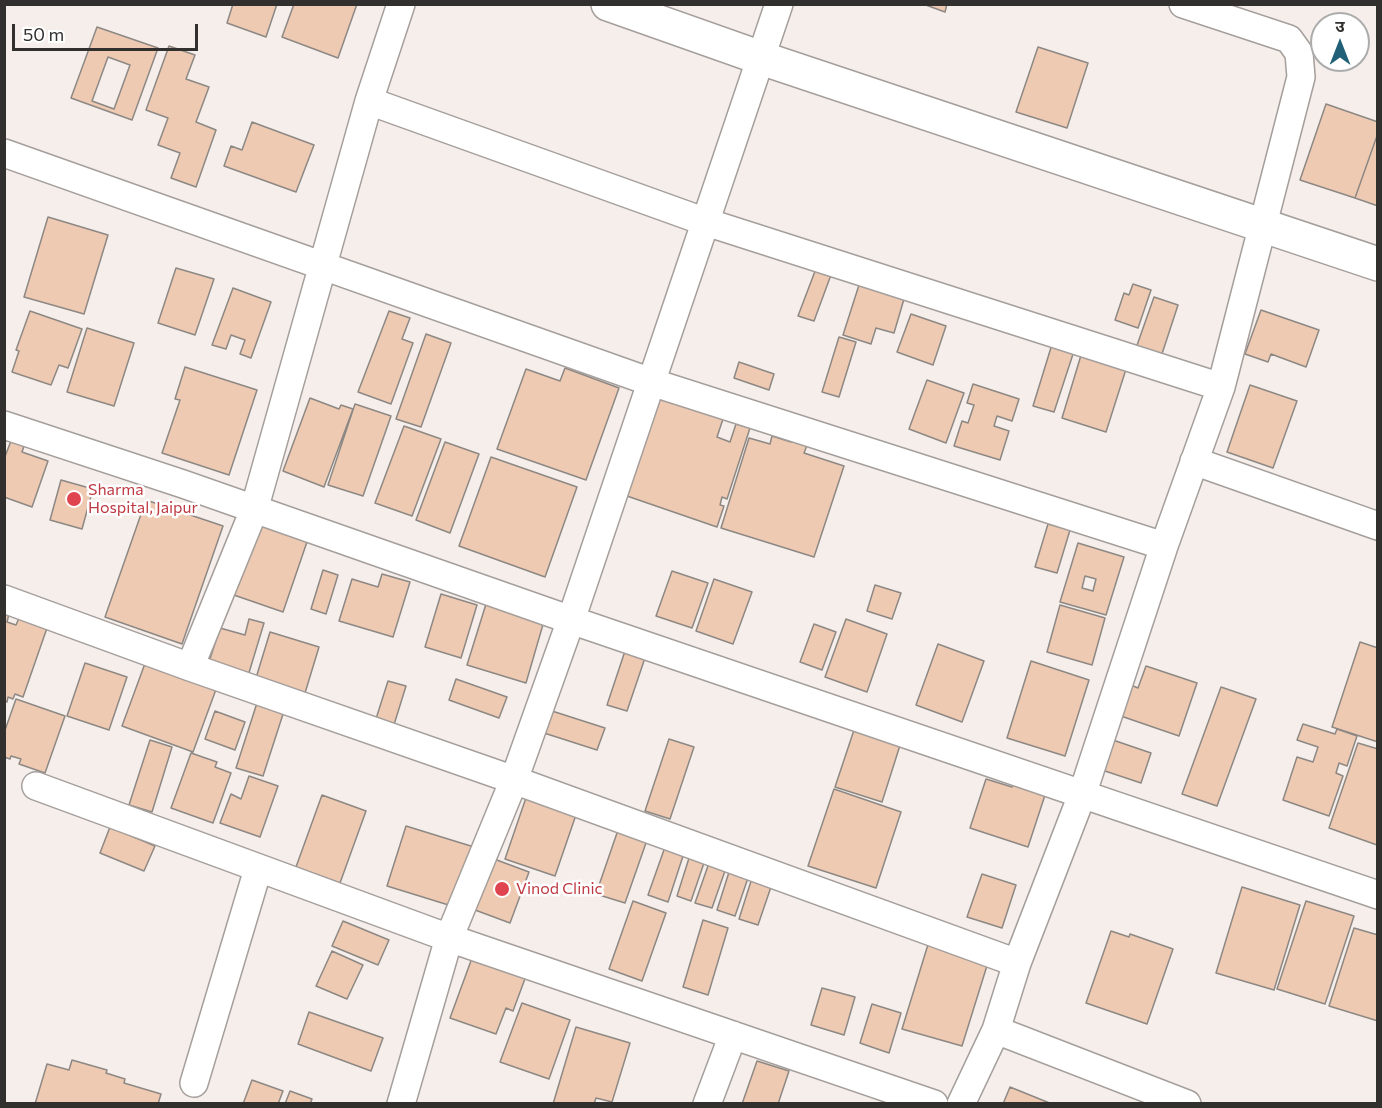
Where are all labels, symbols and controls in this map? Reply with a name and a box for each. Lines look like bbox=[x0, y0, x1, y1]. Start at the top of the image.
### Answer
scale bar bbox=[15, 12, 201, 50]
north arrow bbox=[1310, 12, 1370, 72]
text: उ bbox=[1335, 16, 1345, 35]
text: 50 m bbox=[23, 23, 64, 45]
place label: Sharma Hospital, Jaipur bbox=[88, 480, 198, 518]
marker: Sharma Hospital, Jaipur bbox=[65, 490, 83, 508]
place label: Vinod Clinic bbox=[516, 879, 602, 899]
marker: Vinod Clinic bbox=[493, 880, 511, 898]

